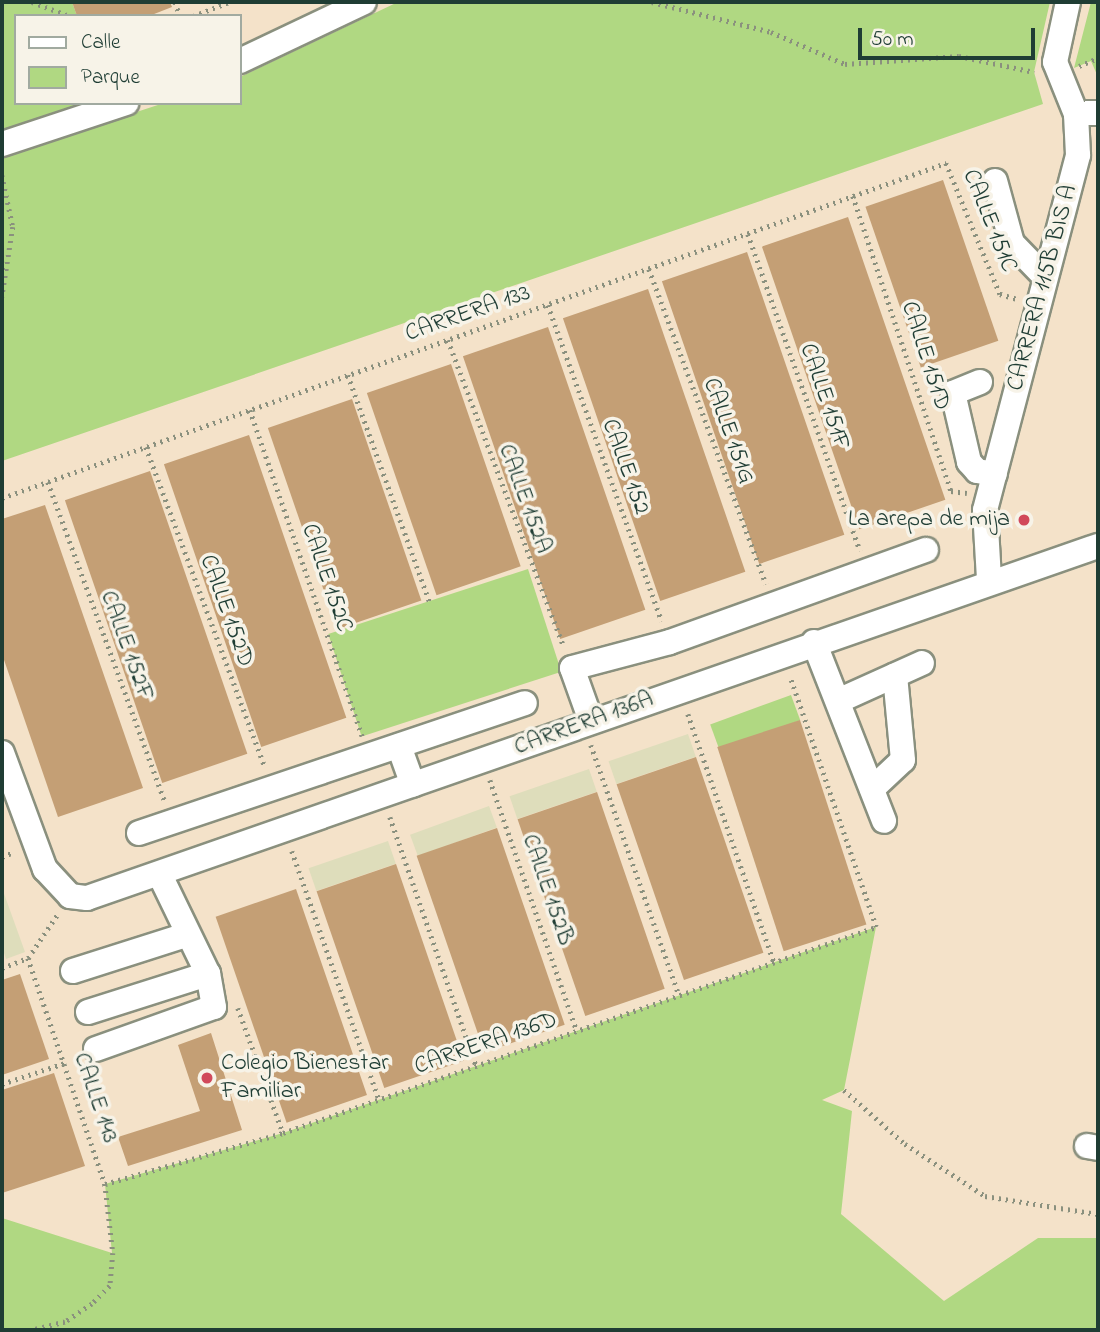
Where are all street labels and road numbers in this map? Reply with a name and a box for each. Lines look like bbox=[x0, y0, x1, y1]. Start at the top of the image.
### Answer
street label: CALLE 151C bbox=[955, 165, 1023, 277]
street label: CARRERA 115B BIS A bbox=[1002, 182, 1084, 394]
street label: CARRERA 133 bbox=[402, 279, 534, 349]
street label: CALLE 151D bbox=[894, 298, 956, 414]
street label: CALLE 151F bbox=[792, 340, 856, 454]
street label: CALLE 151G bbox=[696, 374, 760, 488]
street label: CALLE 152 bbox=[594, 415, 656, 519]
street label: CALLE 152A bbox=[491, 440, 557, 558]
street label: CALLE 152C bbox=[294, 520, 358, 636]
street label: CALLE 152D bbox=[192, 551, 260, 671]
street label: CALLE 152F bbox=[93, 587, 159, 705]
street label: CARRERA 136A bbox=[510, 686, 658, 762]
street label: CALLE 152B bbox=[515, 831, 579, 949]
street label: CARRERA 136D bbox=[411, 1006, 561, 1082]
street label: CALLE 143 bbox=[66, 1049, 124, 1147]

